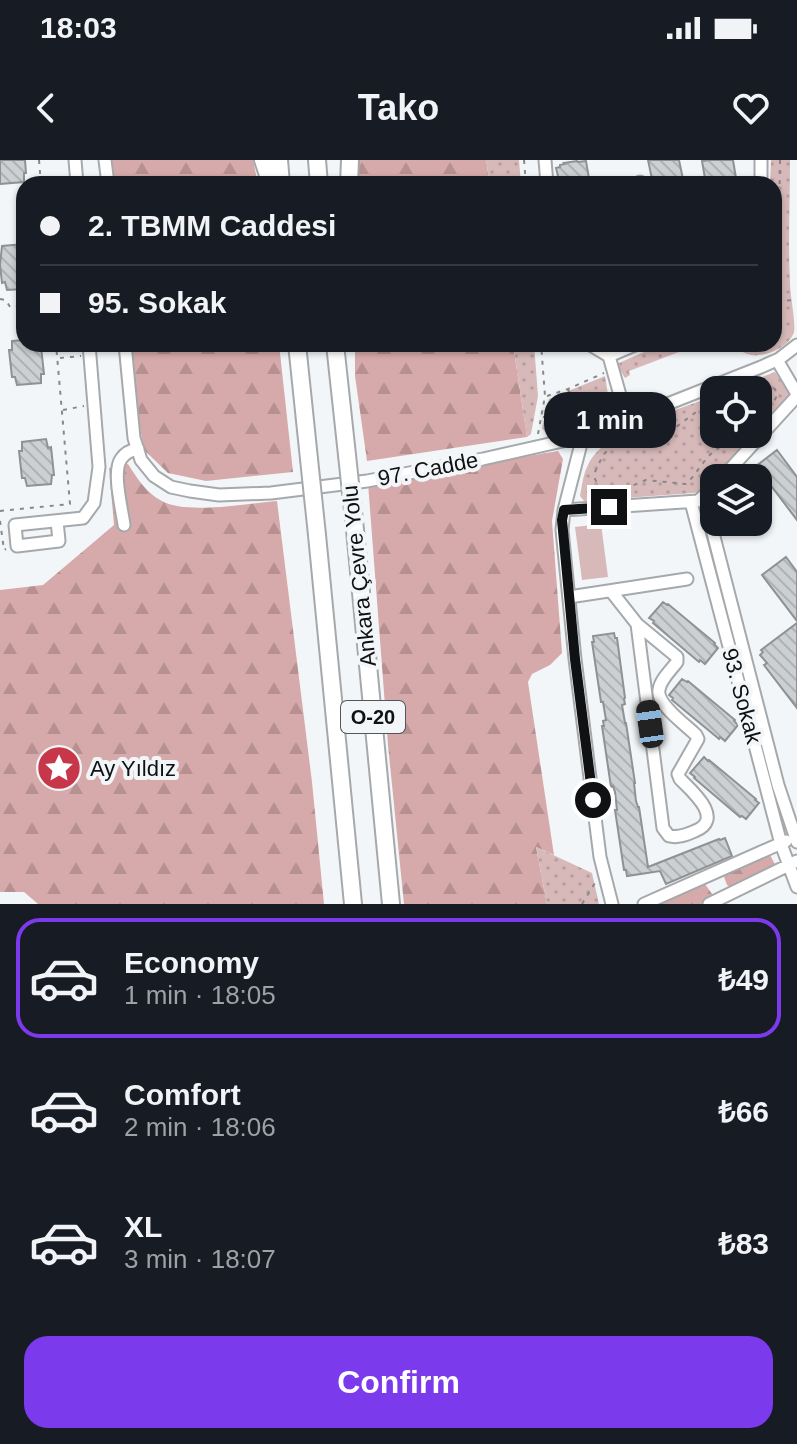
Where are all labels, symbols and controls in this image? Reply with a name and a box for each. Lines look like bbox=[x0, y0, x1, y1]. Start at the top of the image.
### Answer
text: 18:03 bbox=[40, 11, 117, 44]
icon: back bbox=[24, 86, 68, 130]
icon: heart bbox=[729, 86, 773, 130]
text: Tako bbox=[358, 87, 439, 128]
text: 2. TBMM Caddesi bbox=[88, 209, 336, 242]
text: 95. Sokak bbox=[88, 286, 226, 319]
map controls bbox=[700, 376, 772, 536]
button: locate bbox=[700, 376, 772, 448]
callout: 1 min bbox=[543, 391, 675, 447]
text: 1 min bbox=[576, 405, 644, 435]
street label: 97. Cadde bbox=[376, 447, 480, 491]
button: layers bbox=[700, 464, 772, 536]
street label: Ankara Çevre Yolu bbox=[337, 484, 381, 668]
route end bbox=[591, 489, 627, 525]
street label: 93. Sokak bbox=[717, 646, 767, 747]
car bbox=[635, 699, 665, 749]
road number: O-20 bbox=[341, 701, 405, 733]
place icon: Ay Yıldız bbox=[35, 744, 83, 792]
place label: Ay Yıldız bbox=[90, 756, 176, 781]
route start bbox=[575, 782, 611, 818]
icon: car bbox=[28, 942, 100, 1014]
text: Economy bbox=[124, 946, 259, 979]
text: ₺49 bbox=[718, 963, 769, 996]
text: 1 min · 18:05 bbox=[124, 980, 276, 1010]
icon: car bbox=[28, 1074, 100, 1146]
text: Comfort bbox=[124, 1078, 241, 1111]
text: ₺66 bbox=[718, 1095, 769, 1128]
text: 2 min · 18:06 bbox=[124, 1112, 276, 1142]
icon: car bbox=[28, 1206, 100, 1278]
text: XL bbox=[124, 1210, 162, 1243]
text: ₺83 bbox=[718, 1227, 769, 1260]
text: 3 min · 18:07 bbox=[124, 1244, 276, 1274]
button: Confirm bbox=[24, 1336, 773, 1428]

